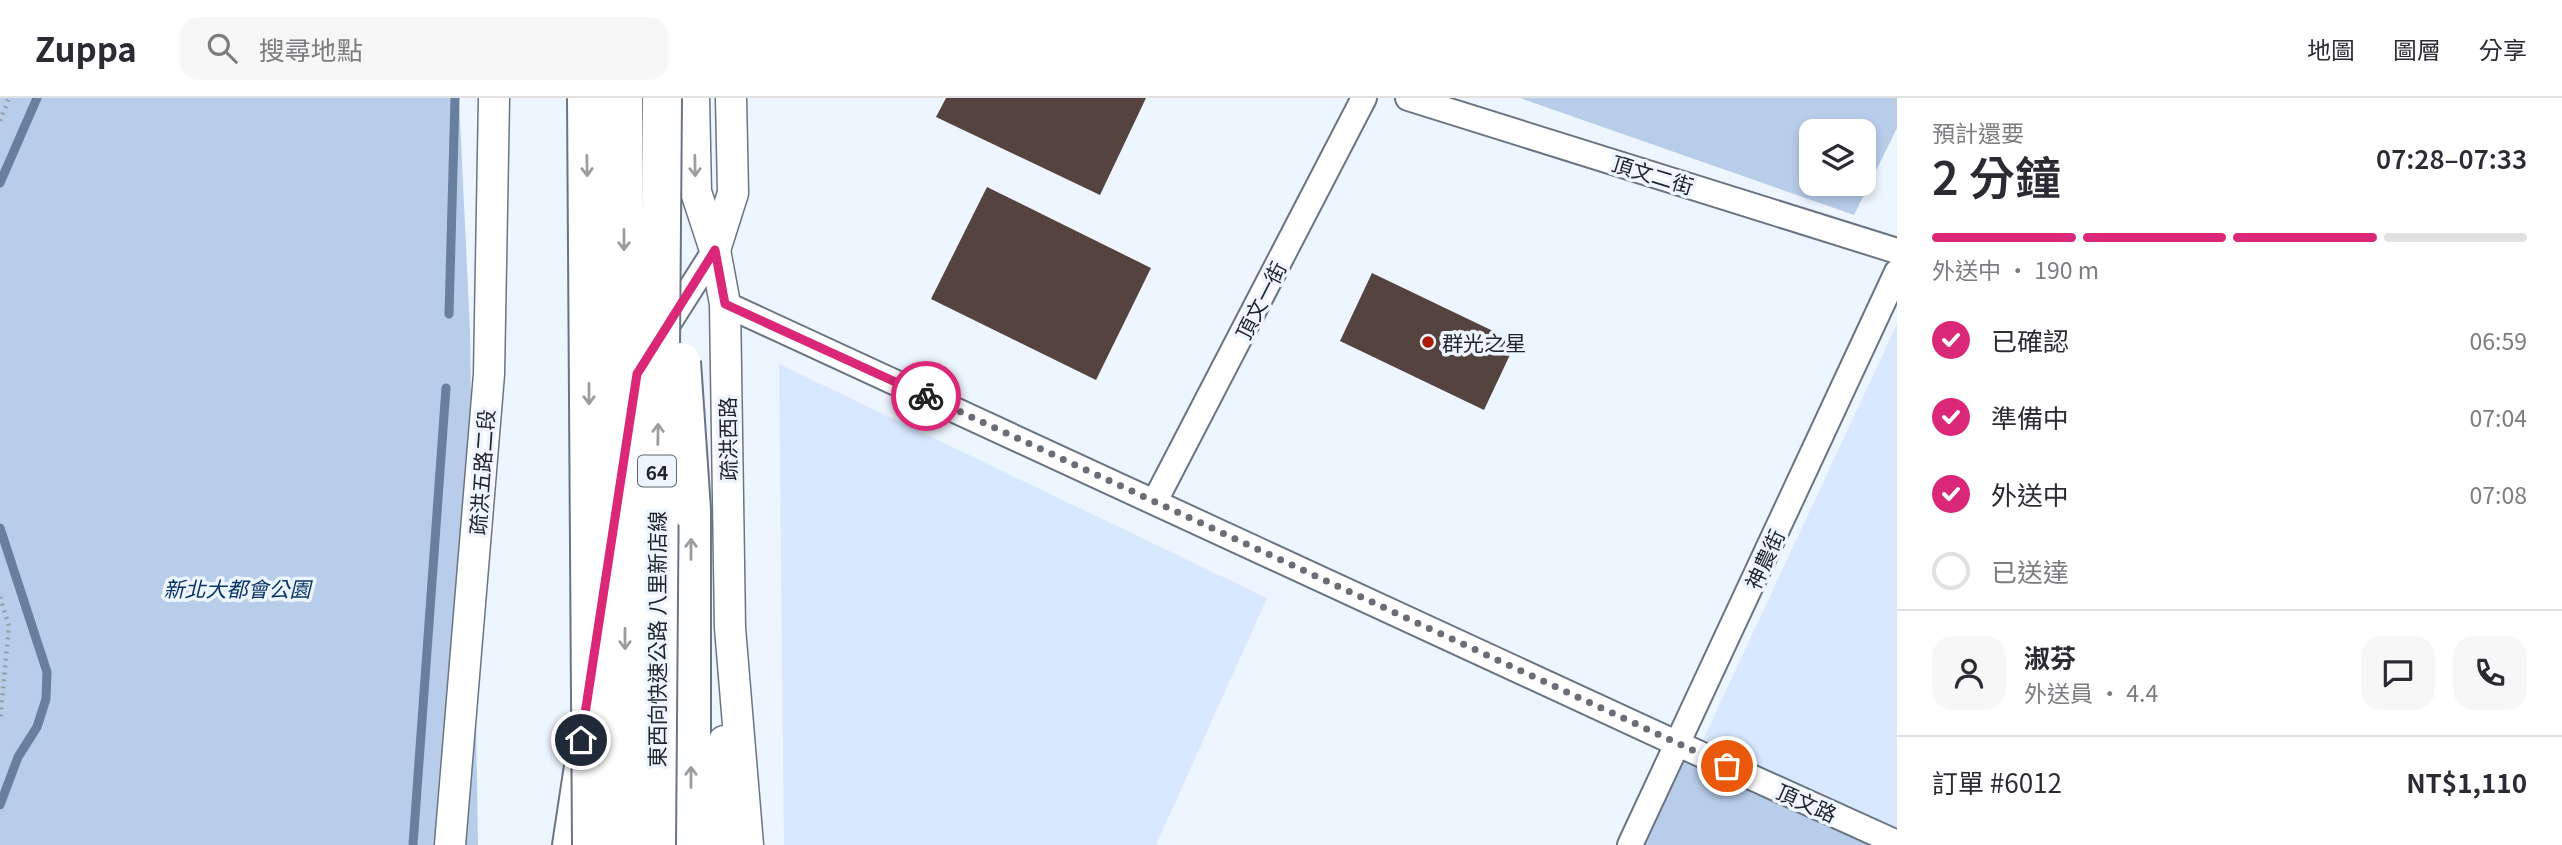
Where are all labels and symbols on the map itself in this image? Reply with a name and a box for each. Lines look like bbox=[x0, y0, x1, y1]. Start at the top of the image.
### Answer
street label: 頂文二街 bbox=[1608, 147, 1698, 201]
one-way arrow bbox=[580, 154, 594, 177]
one-way arrow bbox=[689, 154, 702, 177]
one-way arrow bbox=[617, 228, 630, 251]
street label: 頂文一街 bbox=[1228, 256, 1292, 344]
place label: 群光之星 bbox=[1442, 327, 1526, 357]
marker: 群光之星 bbox=[1420, 334, 1436, 350]
courier bbox=[891, 361, 961, 431]
one-way arrow bbox=[582, 382, 596, 405]
street label: 疏洪西路 bbox=[711, 397, 743, 481]
street label: 疏洪五路二段 bbox=[462, 408, 500, 536]
one-way arrow bbox=[651, 423, 664, 446]
road number: 64 bbox=[638, 456, 676, 486]
street label: 東西向快速公路 八里新店線 bbox=[641, 511, 671, 767]
street label: 神農街 bbox=[1737, 524, 1791, 594]
one-way arrow bbox=[684, 538, 698, 561]
park label: 新北大都會公園 bbox=[164, 573, 313, 603]
one-way arrow bbox=[618, 627, 632, 650]
pin bbox=[551, 710, 611, 770]
pin bbox=[1697, 736, 1757, 796]
one-way arrow bbox=[684, 766, 698, 789]
street label: 頂文路 bbox=[1772, 775, 1842, 829]

